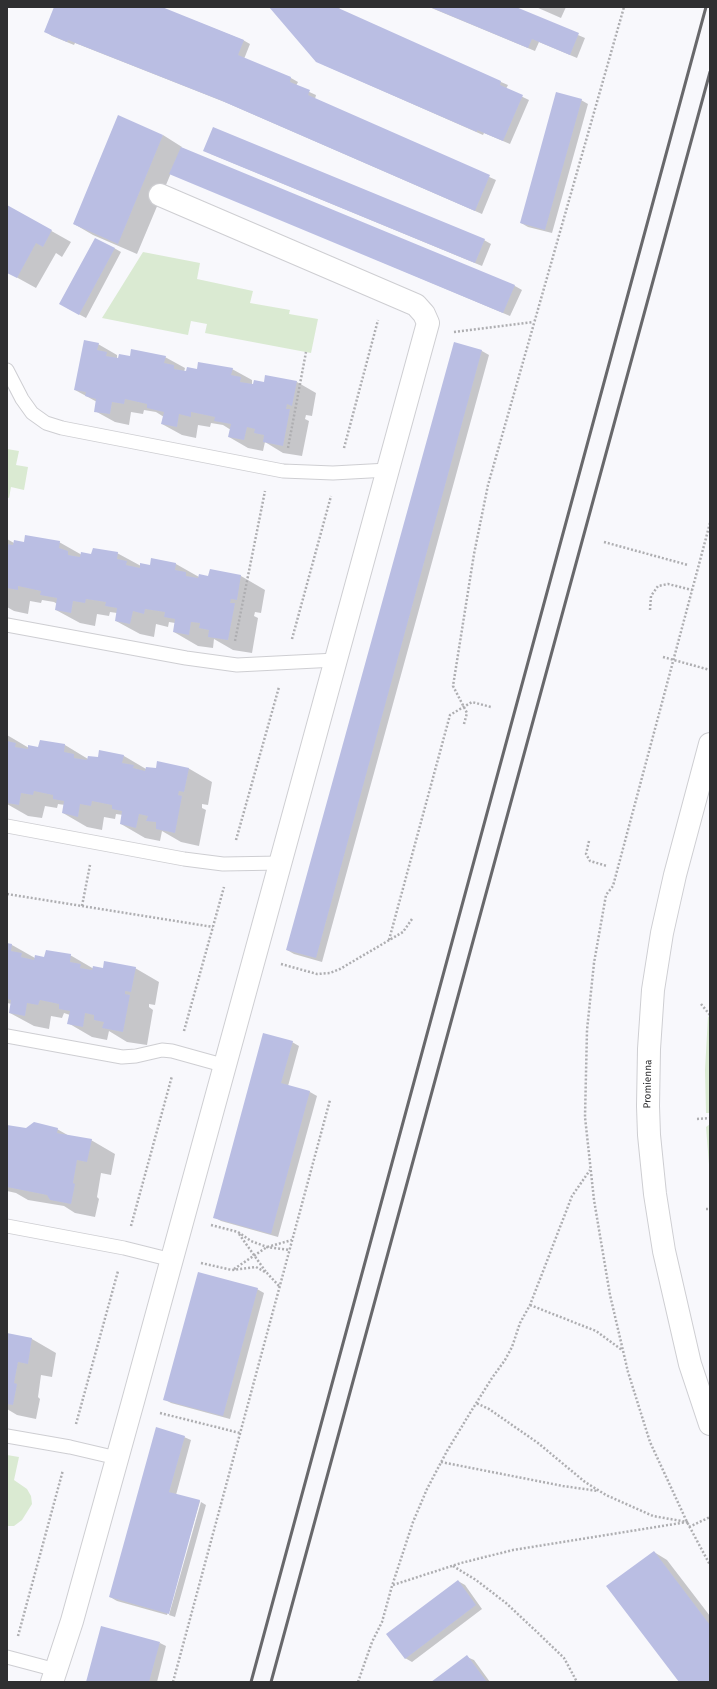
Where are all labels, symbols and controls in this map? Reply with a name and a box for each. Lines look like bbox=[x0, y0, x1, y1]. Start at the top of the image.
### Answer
street label: Promienna bbox=[642, 1059, 654, 1109]

